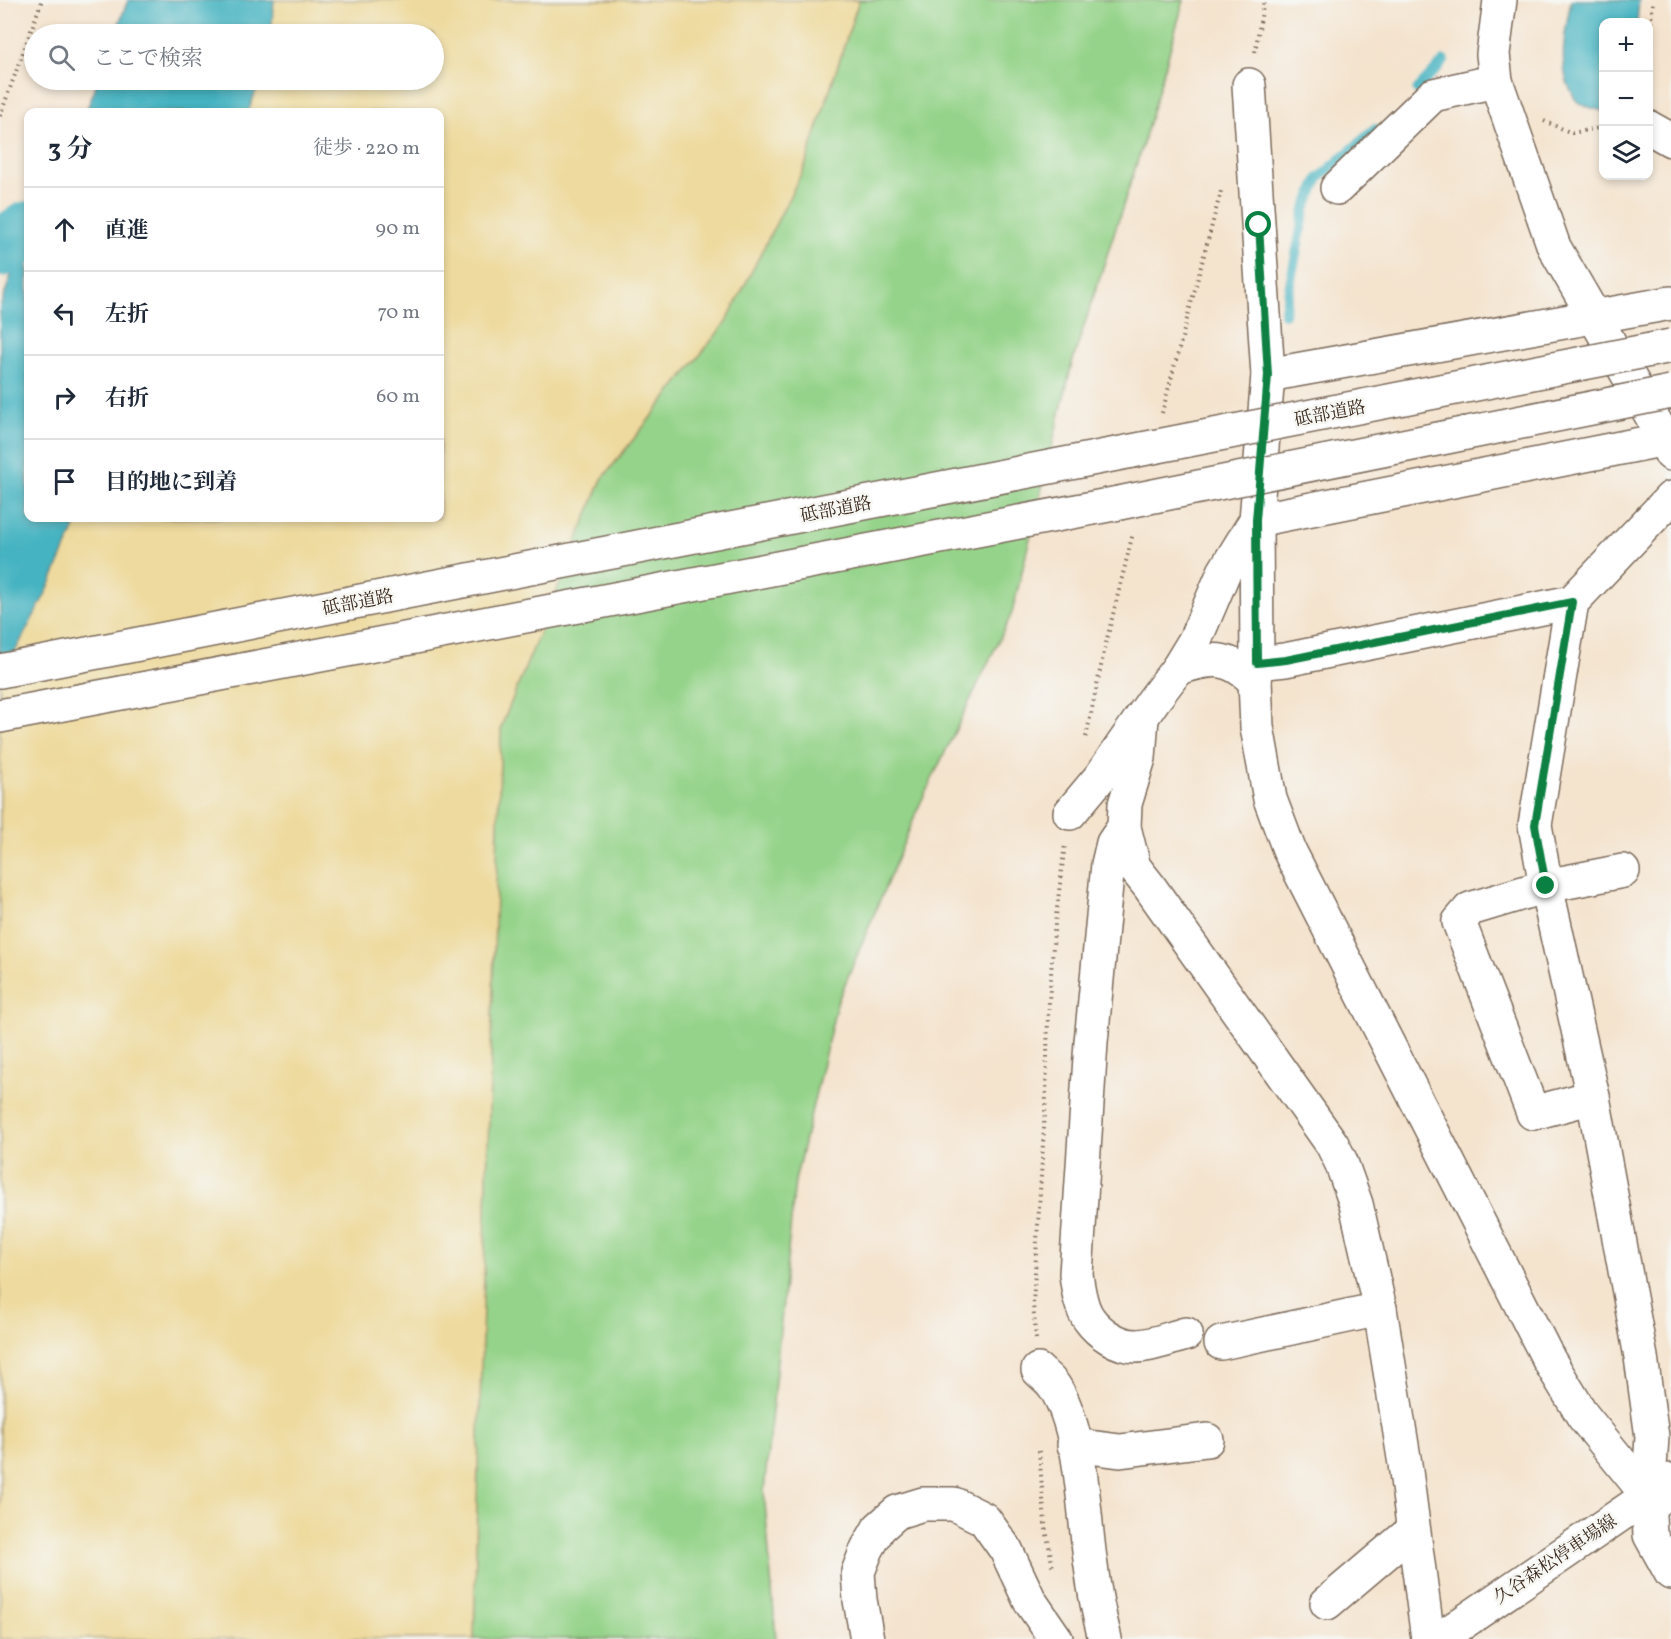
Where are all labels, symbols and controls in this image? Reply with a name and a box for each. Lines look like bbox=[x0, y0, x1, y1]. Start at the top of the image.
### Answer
map controls bbox=[1599, 18, 1653, 180]
button: + bbox=[1599, 18, 1653, 72]
search box bbox=[24, 24, 444, 90]
icon: search bbox=[45, 41, 78, 74]
text: ここで検索 bbox=[93, 44, 203, 75]
button: − bbox=[1599, 72, 1653, 126]
button: layers bbox=[1599, 126, 1653, 180]
text: 3 分 bbox=[48, 132, 92, 168]
text: 徒歩 · 220 m bbox=[313, 135, 420, 163]
route start bbox=[1245, 211, 1271, 237]
icon: ahead bbox=[48, 213, 81, 246]
text: 90 m bbox=[376, 215, 420, 243]
text: 直進 bbox=[105, 216, 149, 247]
icon: left bbox=[48, 297, 81, 330]
text: 70 m bbox=[377, 299, 420, 327]
text: 左折 bbox=[105, 300, 149, 331]
icon: right bbox=[48, 381, 81, 414]
text: 60 m bbox=[376, 383, 420, 411]
text: 右折 bbox=[105, 384, 149, 415]
street label: 砥部道路 bbox=[1293, 395, 1368, 434]
icon: arrive bbox=[48, 465, 81, 498]
text: 目的地に到着 bbox=[105, 468, 237, 499]
street label: 砥部道路 bbox=[799, 491, 874, 530]
street label: 砥部道路 bbox=[321, 584, 396, 623]
route end bbox=[1532, 872, 1558, 898]
street label: 久谷森松停車場線 bbox=[1489, 1510, 1623, 1611]

